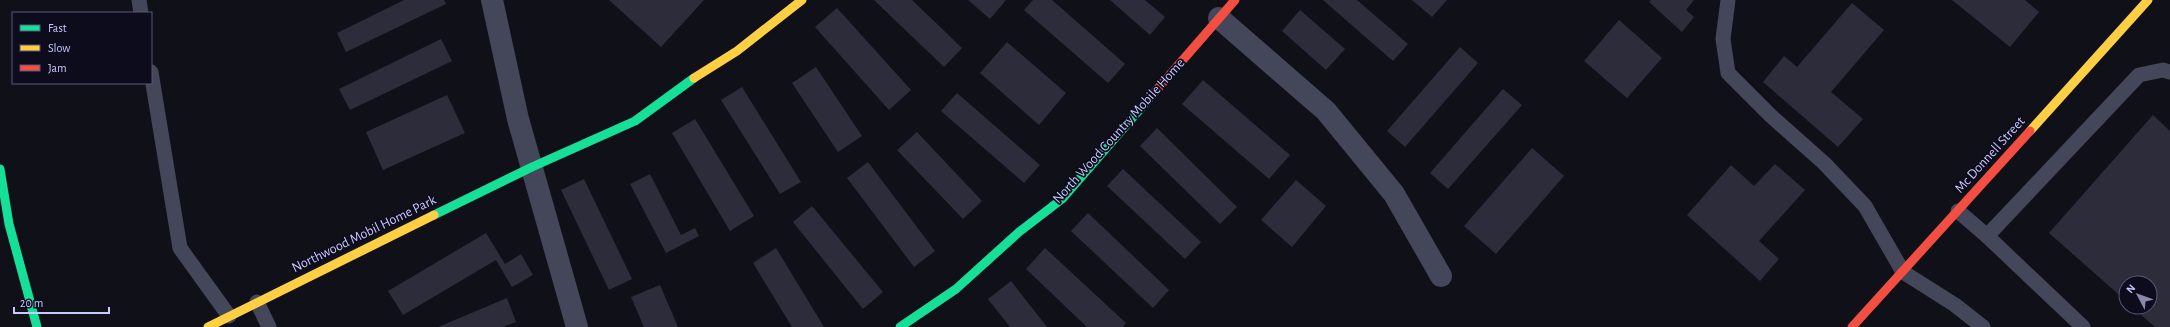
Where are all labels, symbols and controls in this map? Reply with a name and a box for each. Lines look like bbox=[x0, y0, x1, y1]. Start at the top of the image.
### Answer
legend bbox=[12, 12, 152, 84]
text: Fast bbox=[48, 22, 67, 34]
text: Slow bbox=[48, 42, 70, 54]
street label: North Wood Country Mobile Home bbox=[1050, 56, 1188, 206]
text: Jam bbox=[48, 62, 67, 74]
street label: Mc Donnell Street bbox=[1952, 114, 2028, 196]
street label: Northwood Mobil Home Park bbox=[290, 193, 439, 275]
north arrow bbox=[2118, 275, 2158, 315]
text: N bbox=[2124, 282, 2137, 295]
scale bar bbox=[14, 289, 109, 315]
text: 20 m bbox=[20, 297, 43, 309]

